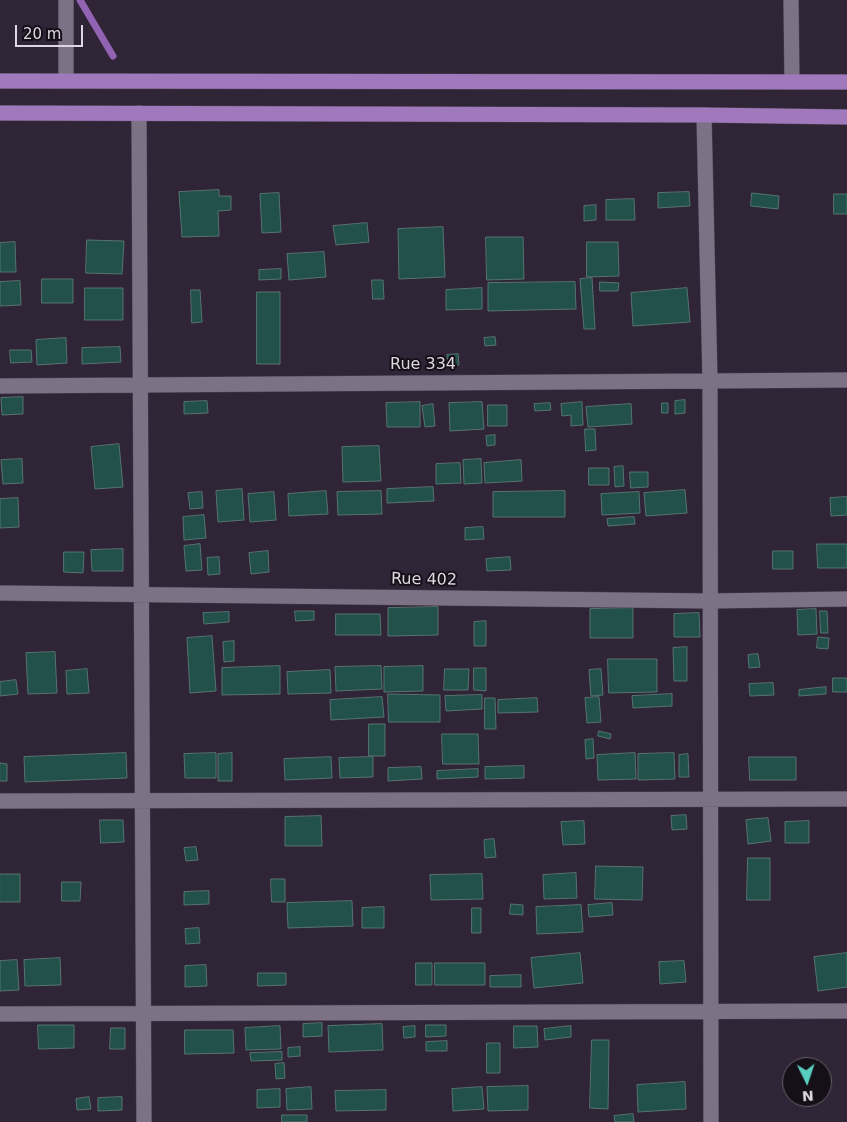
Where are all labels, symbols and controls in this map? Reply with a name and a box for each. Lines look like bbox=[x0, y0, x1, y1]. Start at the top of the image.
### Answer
scale bar bbox=[18, 15, 85, 47]
text: 20 m bbox=[23, 25, 61, 43]
street label: Rue 334 bbox=[390, 355, 456, 375]
street label: Rue 402 bbox=[391, 570, 457, 590]
north arrow bbox=[782, 1057, 832, 1107]
text: N bbox=[802, 1088, 814, 1104]

